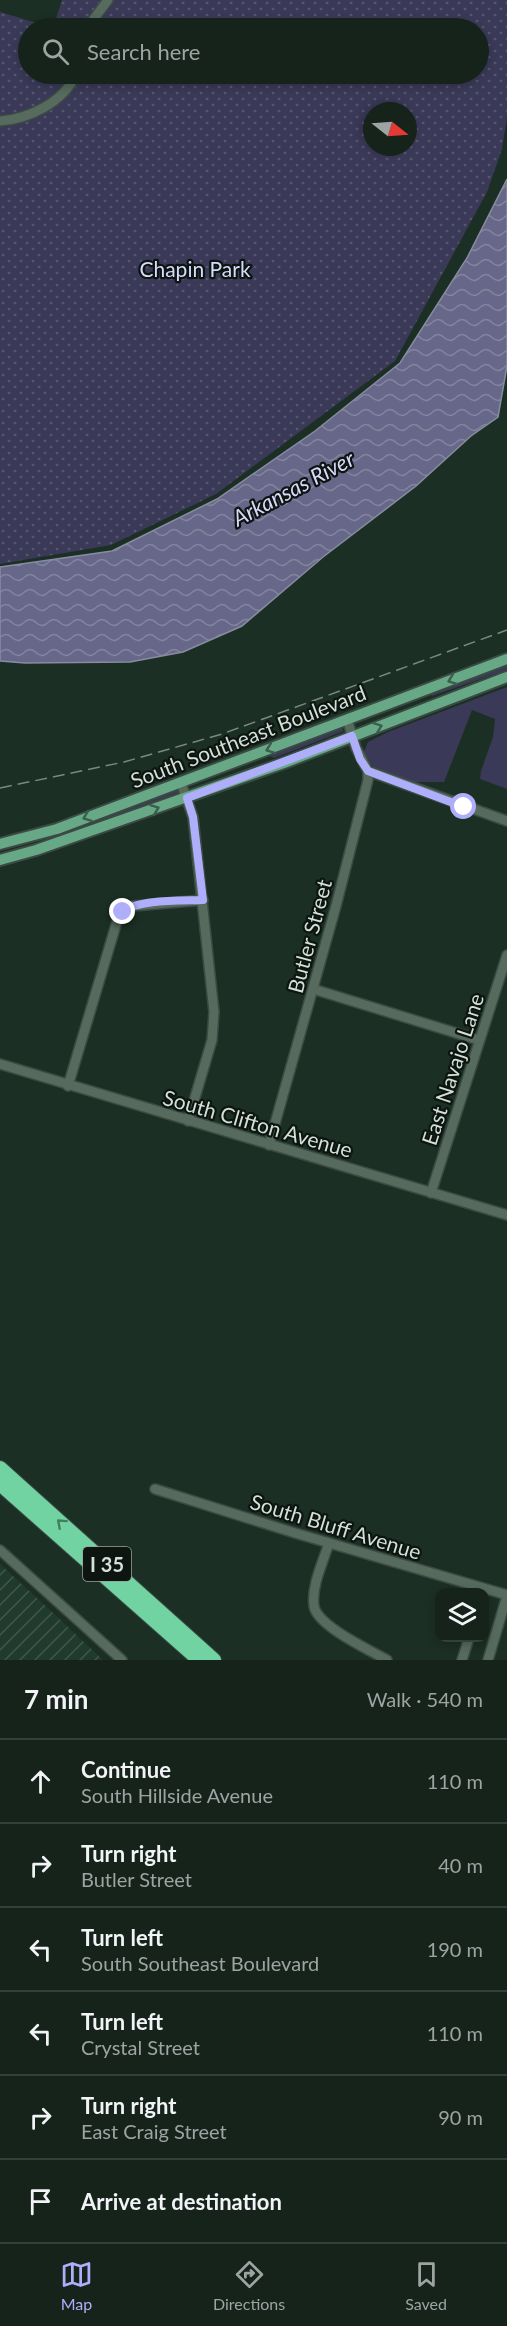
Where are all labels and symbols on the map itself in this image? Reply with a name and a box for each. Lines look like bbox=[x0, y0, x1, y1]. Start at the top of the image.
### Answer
north arrow bbox=[363, 102, 417, 156]
park label: Chapin Park bbox=[139, 256, 251, 281]
water label: Arkansas River bbox=[226, 444, 359, 532]
one-way arrow bbox=[447, 672, 458, 685]
street label: South Southeast Boulevard bbox=[127, 680, 369, 792]
one-way arrow bbox=[372, 721, 382, 734]
one-way arrow bbox=[265, 742, 276, 754]
route start bbox=[450, 793, 476, 819]
one-way arrow bbox=[149, 803, 160, 816]
one-way arrow bbox=[83, 810, 93, 823]
street label: Butler Street bbox=[282, 876, 336, 996]
route end bbox=[109, 898, 135, 924]
street label: East Navajo Lane bbox=[416, 990, 488, 1148]
street label: South Clifton Avenue bbox=[160, 1084, 356, 1162]
street label: South Bluff Avenue bbox=[248, 1488, 424, 1564]
one-way arrow bbox=[57, 1519, 68, 1530]
road number: I 35 bbox=[83, 1547, 131, 1581]

